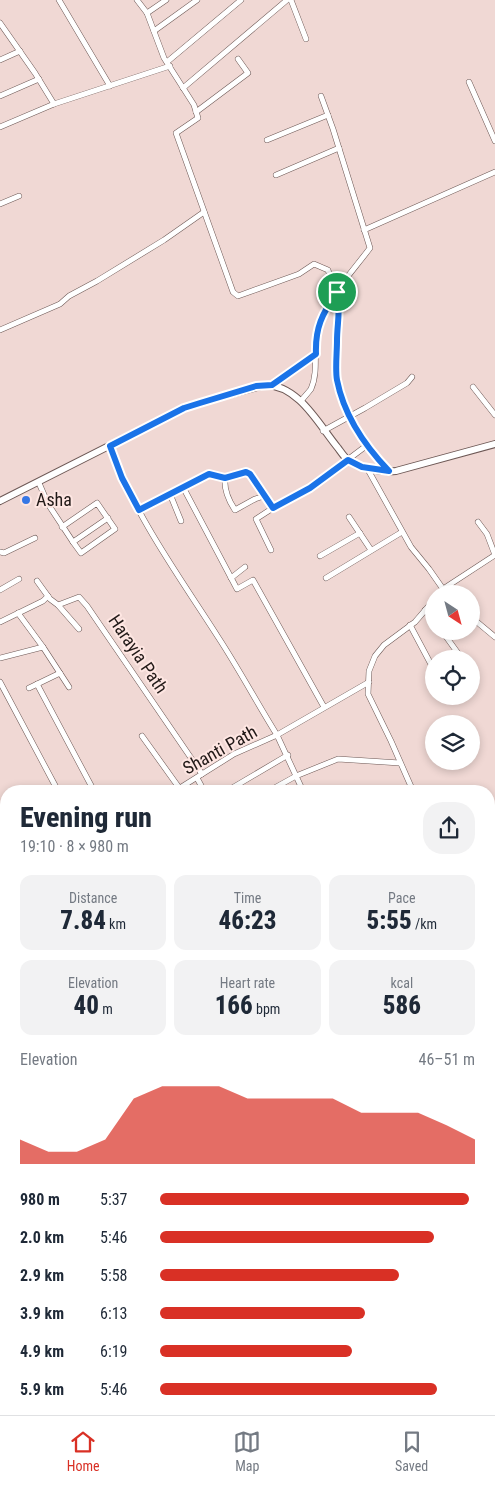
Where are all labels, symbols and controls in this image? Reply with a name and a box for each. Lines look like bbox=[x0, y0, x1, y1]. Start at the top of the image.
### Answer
pin bbox=[316, 271, 358, 313]
icon: arrive bbox=[323, 278, 351, 306]
place label: Asha bbox=[36, 489, 72, 510]
marker: Asha bbox=[20, 494, 32, 506]
north arrow bbox=[425, 585, 480, 640]
map controls bbox=[425, 585, 480, 770]
street label: Harayia Path bbox=[104, 610, 172, 697]
button: locate bbox=[425, 650, 480, 705]
button: layers bbox=[425, 715, 480, 770]
street label: Shanti Path bbox=[179, 721, 260, 778]
text: Evening run bbox=[20, 801, 152, 834]
button: share bbox=[423, 802, 475, 854]
text: 19:10 · 8 × 980 m bbox=[20, 837, 129, 856]
text: Distance bbox=[69, 890, 117, 906]
text: Time bbox=[234, 890, 261, 906]
text: Pace bbox=[388, 890, 416, 906]
text: 7.84 bbox=[60, 906, 106, 935]
text: 46:23 bbox=[219, 906, 276, 935]
text: 5:55 bbox=[367, 906, 412, 935]
text: km bbox=[106, 916, 126, 932]
text: /km bbox=[412, 916, 437, 932]
text: Elevation bbox=[68, 975, 118, 991]
text: Heart rate bbox=[220, 975, 275, 991]
text: kcal bbox=[391, 975, 413, 991]
text: 40 bbox=[74, 991, 99, 1020]
text: 166 bbox=[215, 991, 253, 1020]
text: 586 bbox=[383, 991, 421, 1020]
text: m bbox=[99, 1001, 113, 1017]
text: bpm bbox=[253, 1001, 280, 1017]
text: Elevation bbox=[20, 1050, 78, 1069]
text: 46–51 m bbox=[419, 1050, 475, 1069]
text: 980 m bbox=[20, 1190, 60, 1209]
text: 5:37 bbox=[100, 1190, 127, 1209]
text: 2.0 km bbox=[20, 1228, 64, 1247]
text: 5:46 bbox=[100, 1228, 127, 1247]
text: 2.9 km bbox=[20, 1266, 64, 1285]
text: 5:58 bbox=[100, 1266, 127, 1285]
text: 3.9 km bbox=[20, 1304, 64, 1323]
text: 6:13 bbox=[100, 1304, 127, 1323]
text: 4.9 km bbox=[20, 1342, 64, 1361]
text: 6:19 bbox=[100, 1342, 127, 1361]
text: 5.9 km bbox=[20, 1380, 64, 1399]
text: 5:46 bbox=[100, 1380, 127, 1399]
tab: Home bbox=[67, 1428, 100, 1474]
tab: Map bbox=[233, 1428, 261, 1474]
tab: Saved bbox=[395, 1428, 428, 1474]

